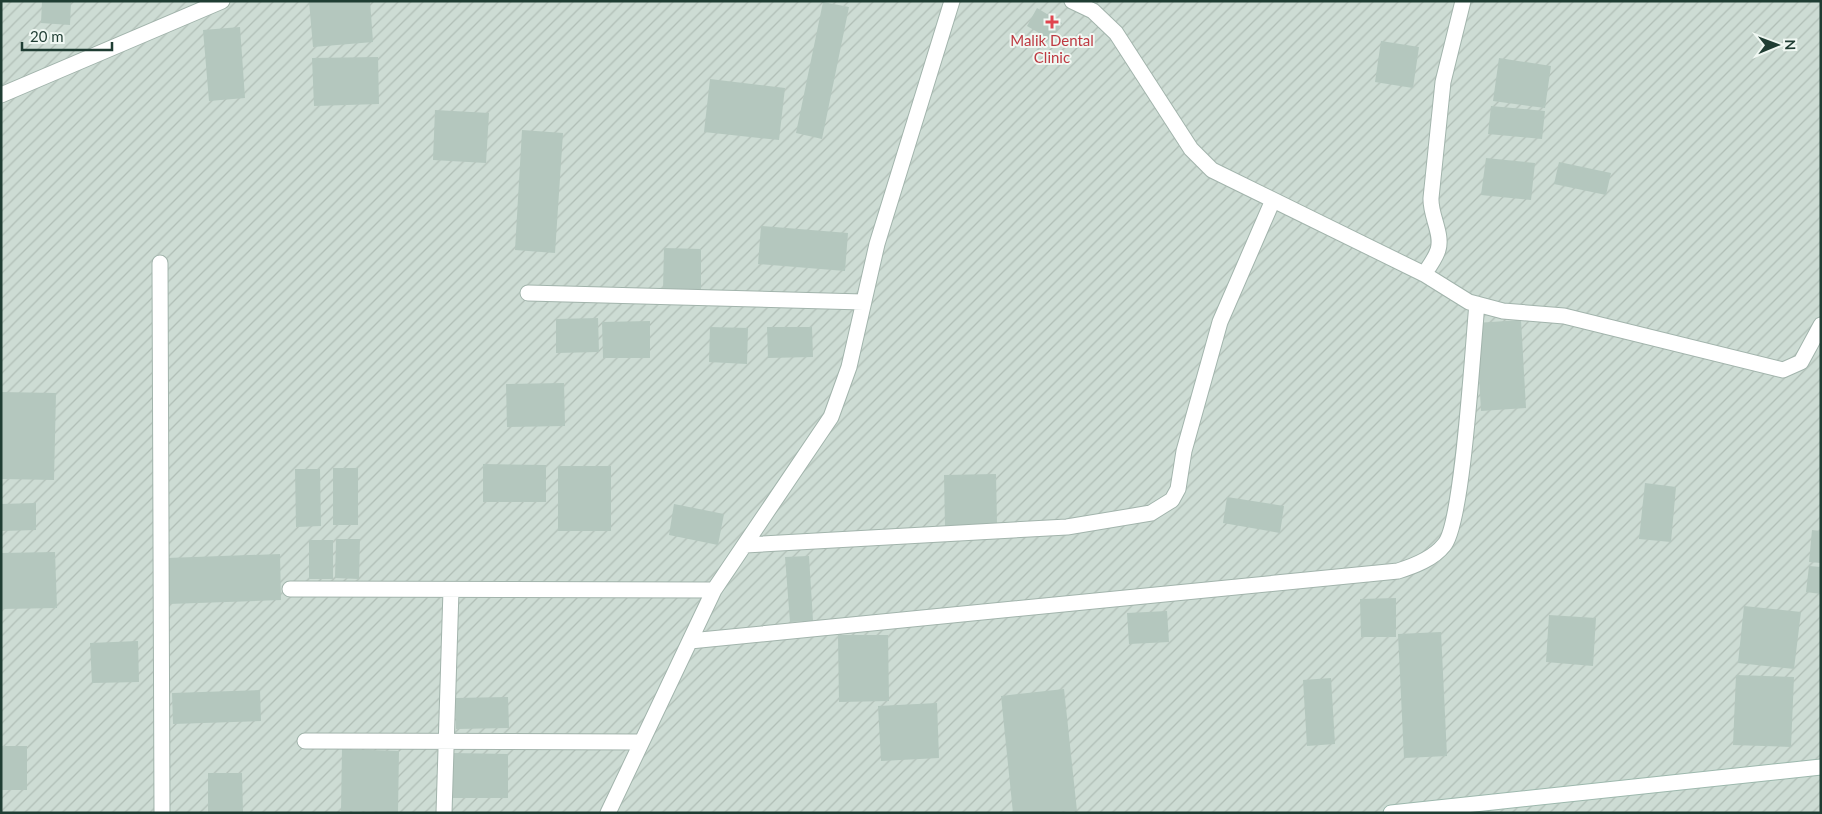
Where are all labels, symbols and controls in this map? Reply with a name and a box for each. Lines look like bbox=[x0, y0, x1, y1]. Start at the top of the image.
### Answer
marker: Malik Dental Clinic bbox=[1045, 15, 1059, 29]
scale bar bbox=[22, 20, 112, 52]
north arrow bbox=[1752, 20, 1802, 70]
text: 20 m bbox=[30, 27, 64, 45]
place label: Malik Dental Clinic bbox=[1010, 31, 1094, 66]
text: N bbox=[1782, 39, 1799, 50]

